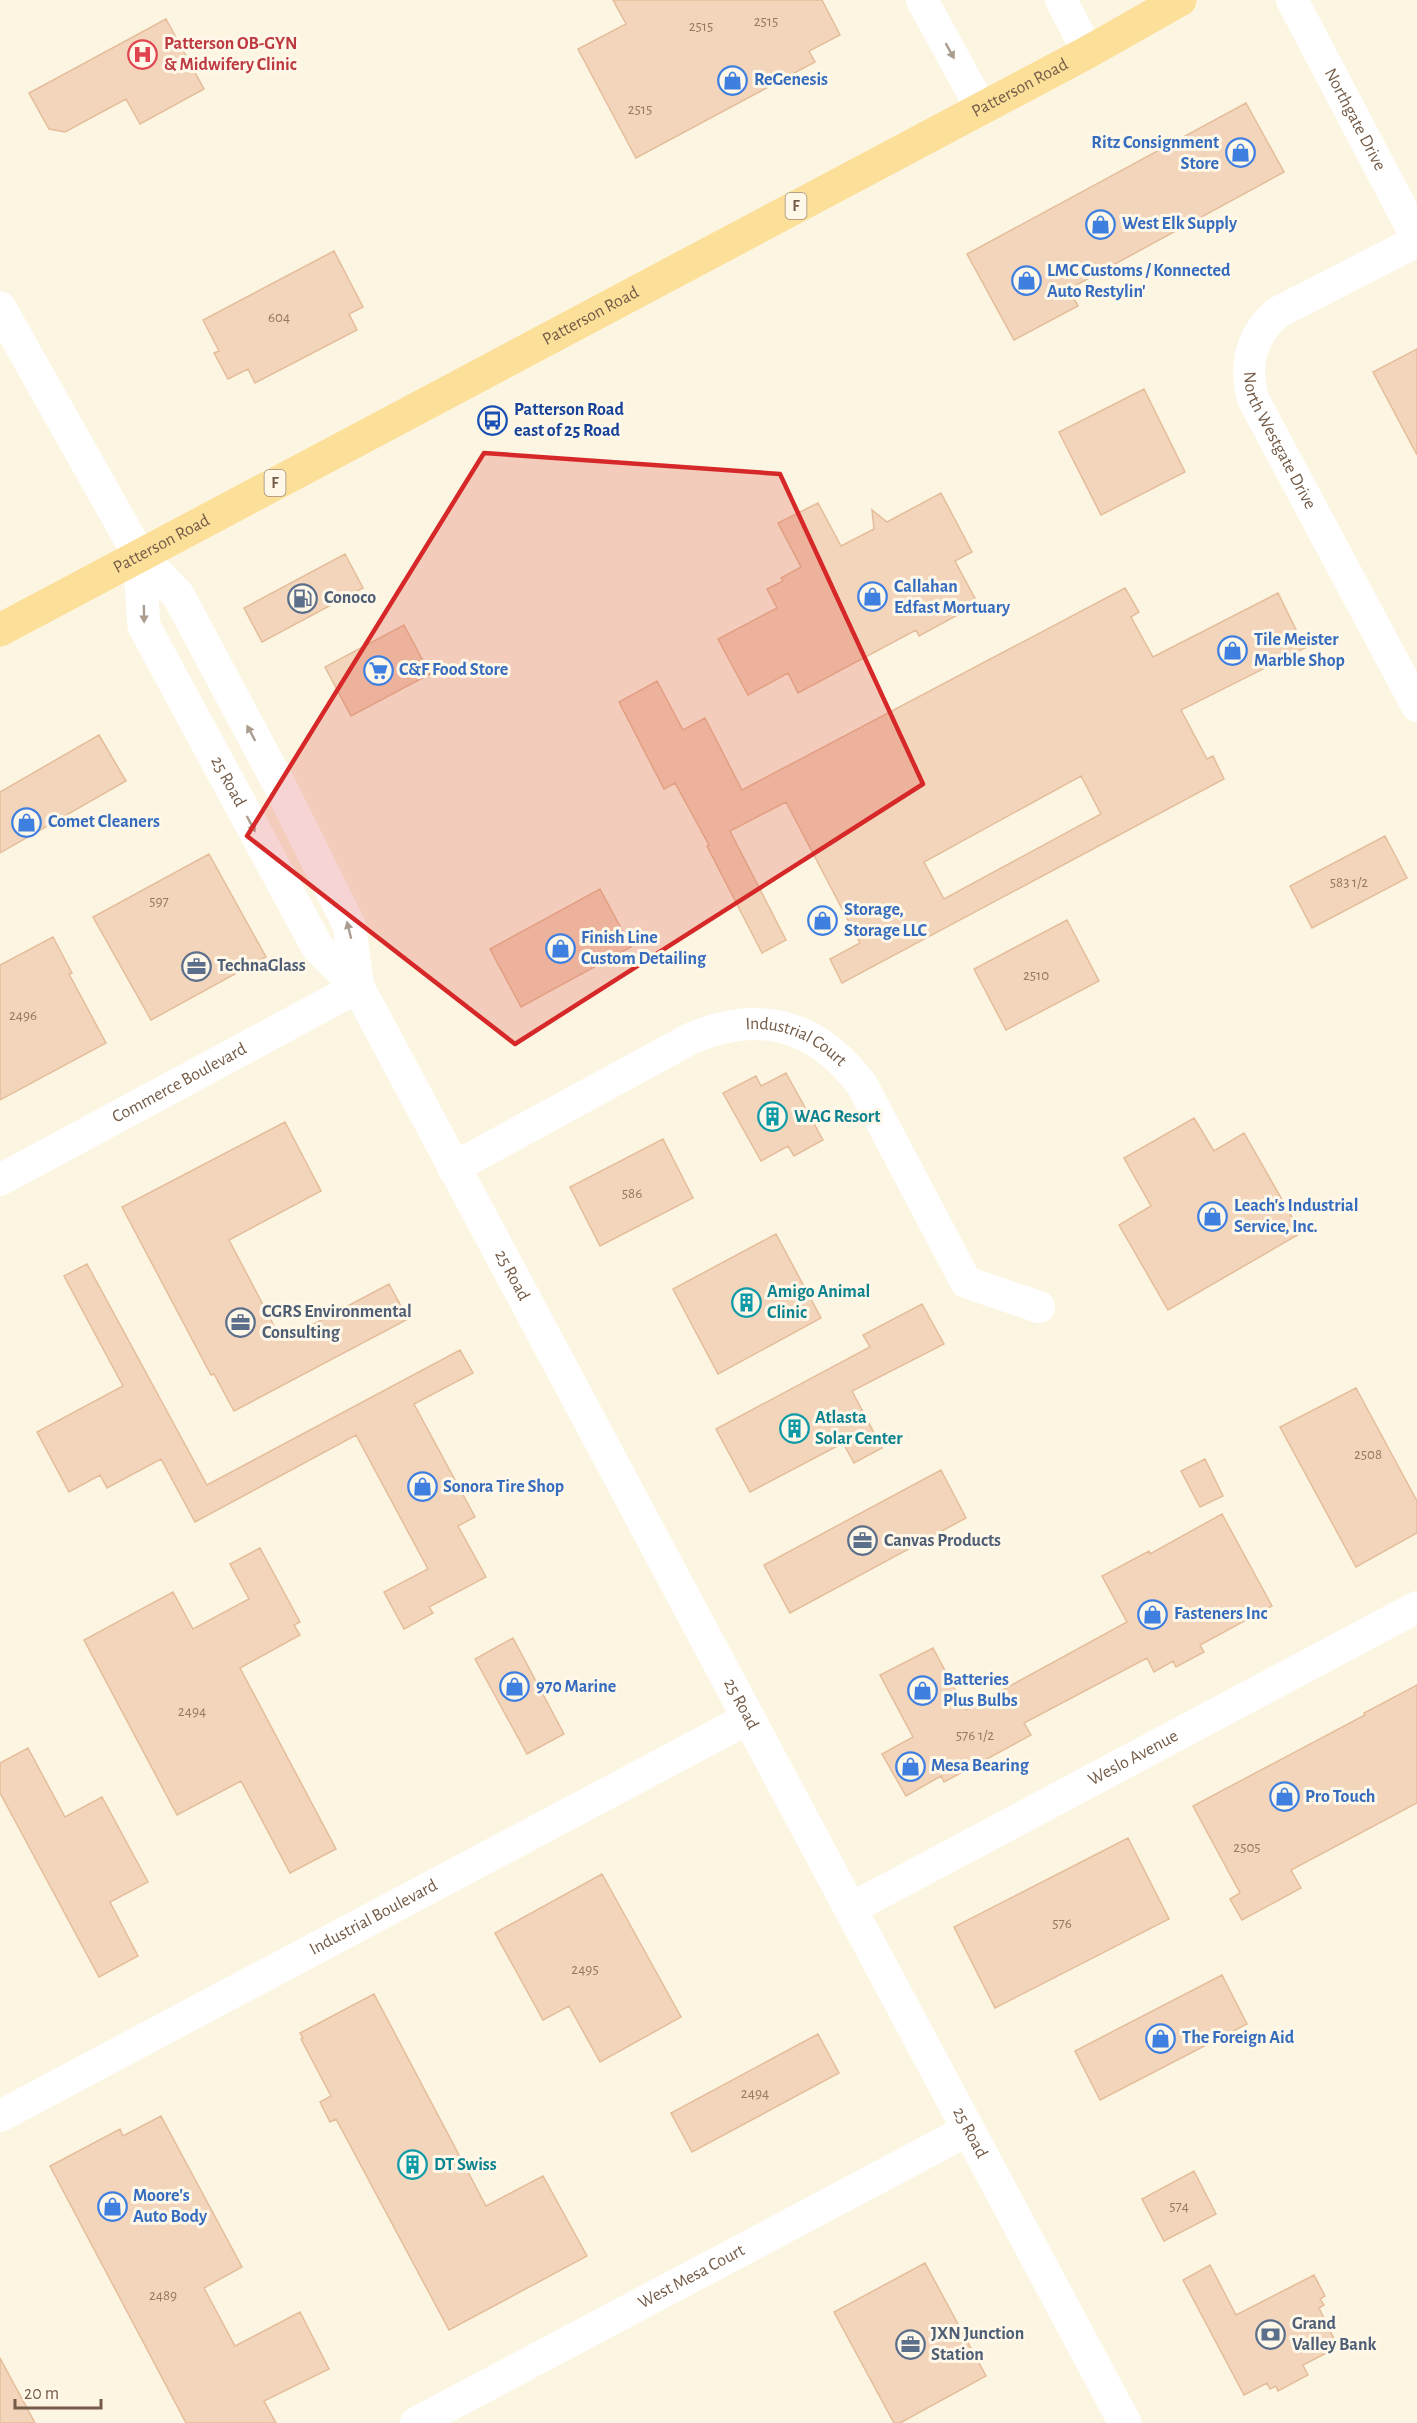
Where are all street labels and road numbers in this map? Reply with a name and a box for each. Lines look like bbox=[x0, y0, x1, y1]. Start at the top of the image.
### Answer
street label: Patterson Road bbox=[969, 55, 1071, 121]
street label: Northgate Drive bbox=[1321, 65, 1389, 174]
road number: F bbox=[786, 193, 806, 219]
street label: Patterson Road bbox=[540, 283, 642, 349]
street label: North Westgate Drive bbox=[1240, 371, 1319, 512]
road number: F bbox=[264, 470, 286, 496]
street label: Patterson Road bbox=[111, 511, 213, 577]
street label: 25 Road bbox=[207, 753, 249, 810]
street label: Industrial Court bbox=[745, 1015, 850, 1070]
street label: Commerce Boulevard bbox=[109, 1040, 250, 1127]
street label: 25 Road bbox=[491, 1247, 533, 1304]
street label: 25 Road bbox=[720, 1676, 762, 1732]
street label: Weslo Avenue bbox=[1085, 1727, 1181, 1789]
street label: Industrial Boulevard bbox=[307, 1876, 440, 1959]
street label: 25 Road bbox=[949, 2104, 991, 2161]
street label: West Mesa Court bbox=[635, 2241, 748, 2312]

